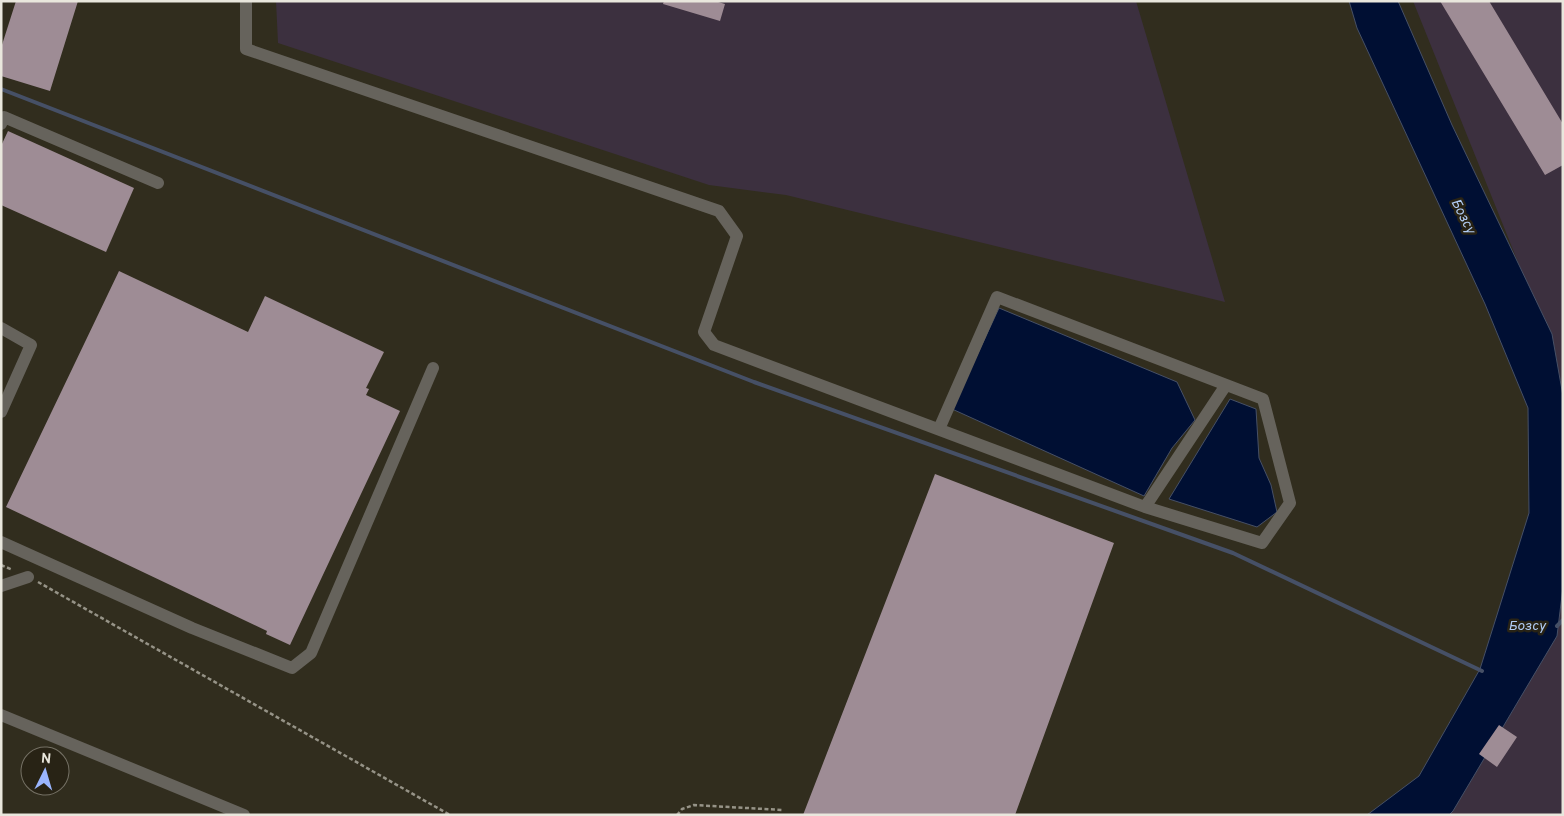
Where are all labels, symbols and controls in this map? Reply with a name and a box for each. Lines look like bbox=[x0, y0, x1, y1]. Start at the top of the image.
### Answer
water label: Бозсу bbox=[1447, 196, 1479, 238]
water label: Бозсу bbox=[1508, 618, 1547, 635]
north arrow bbox=[20, 746, 70, 796]
text: N bbox=[40, 751, 52, 768]

